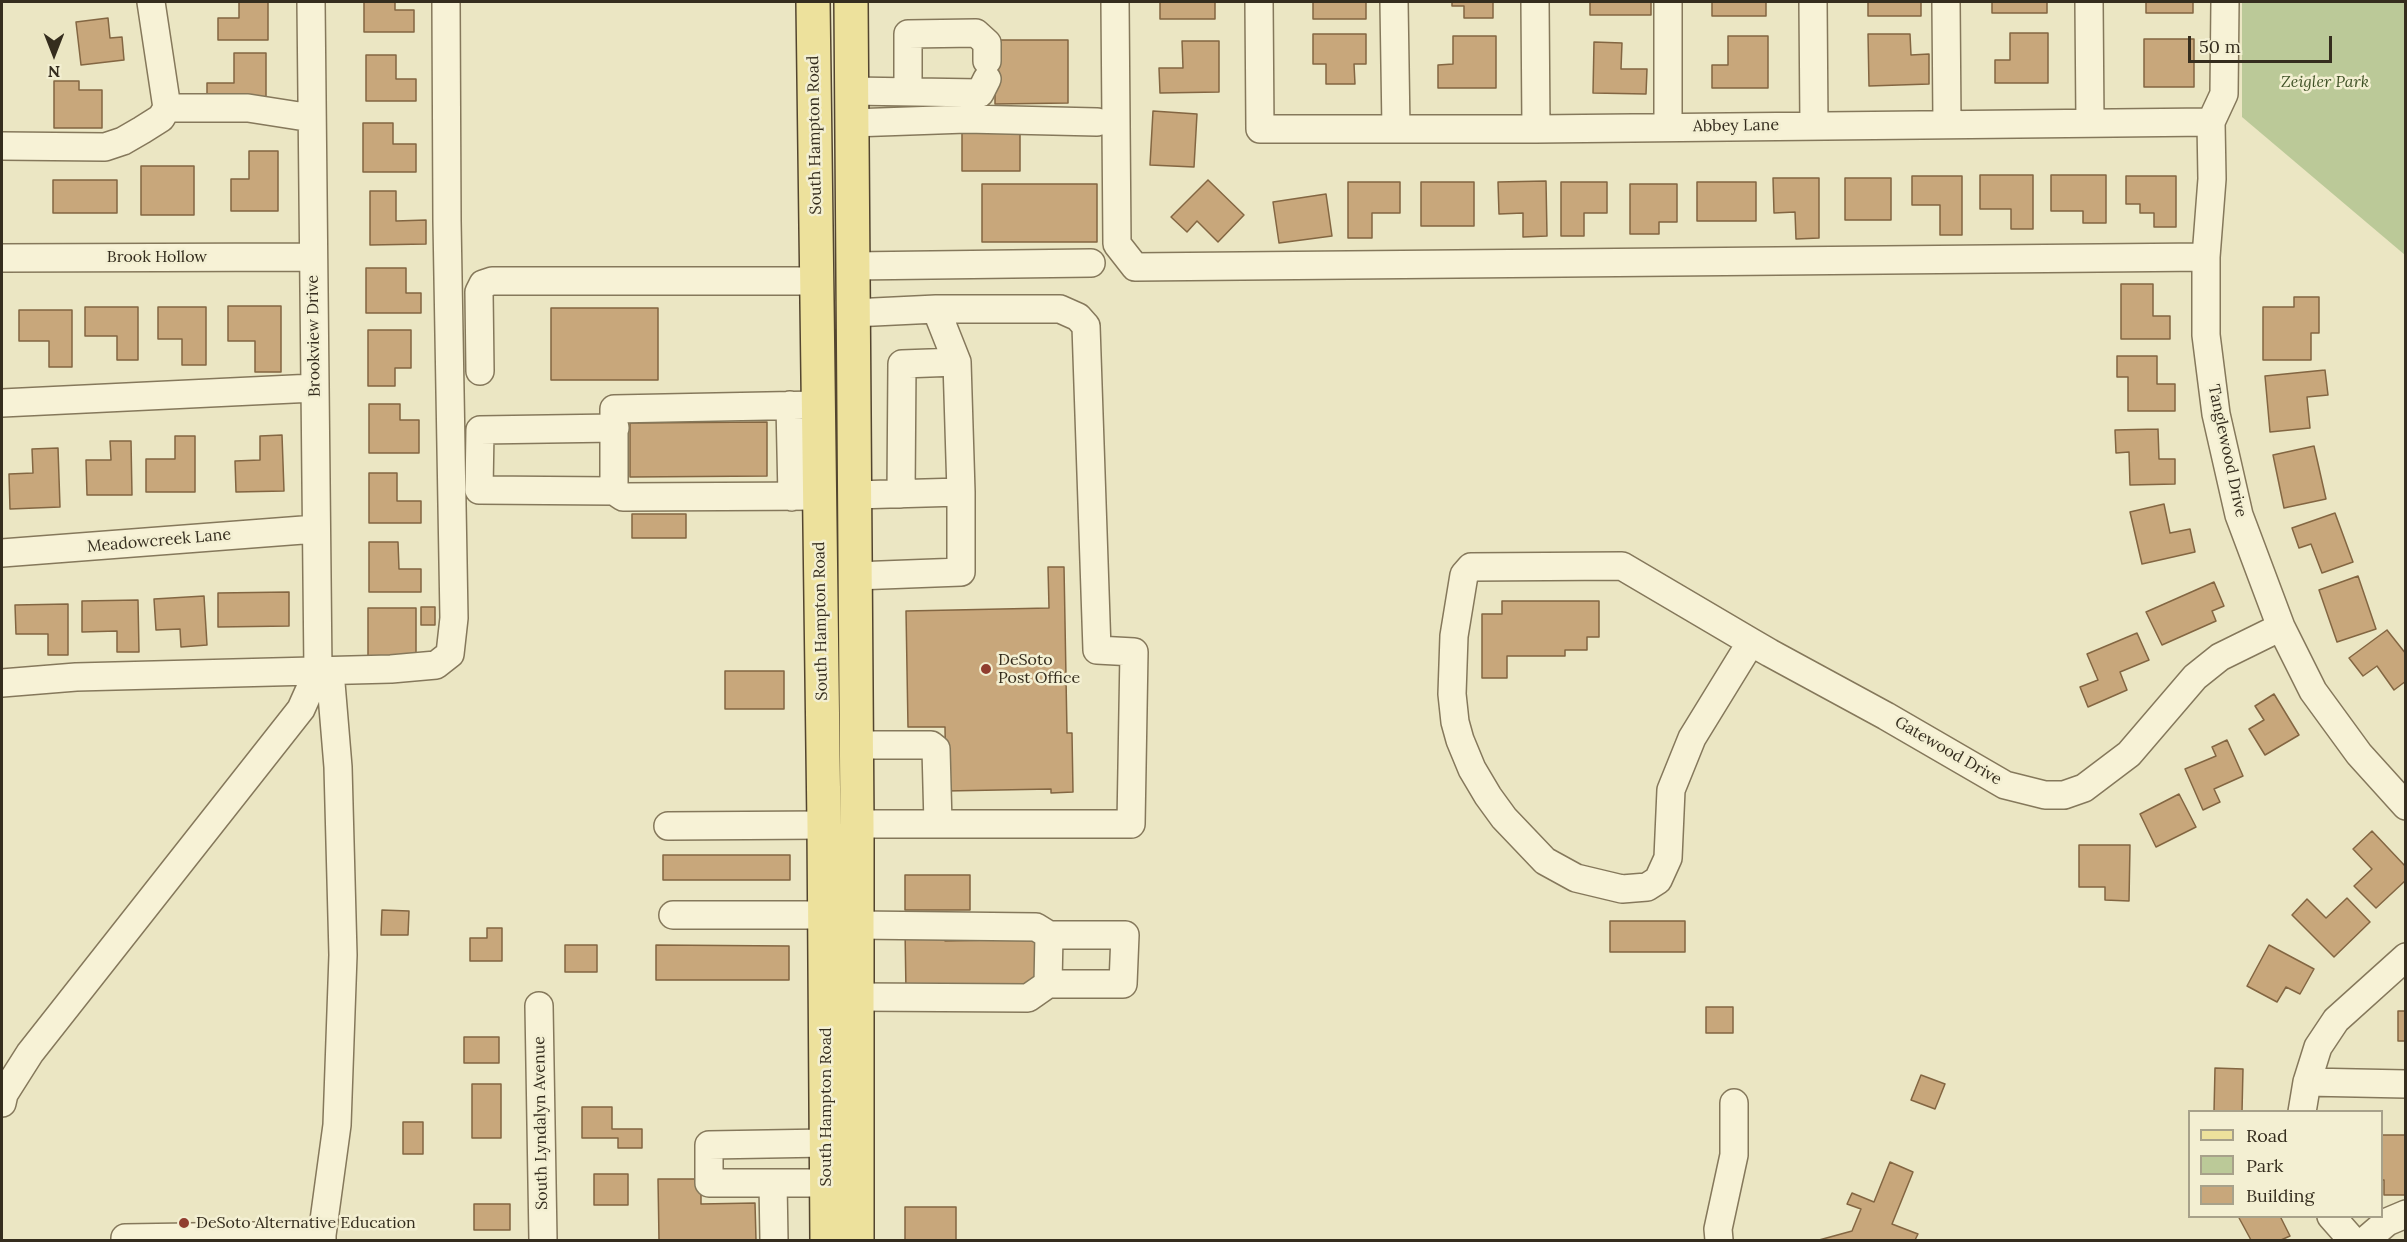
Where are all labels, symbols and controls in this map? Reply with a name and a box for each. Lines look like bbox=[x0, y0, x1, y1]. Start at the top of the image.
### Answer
north arrow bbox=[24, 24, 84, 84]
scale bar bbox=[2191, 24, 2335, 62]
text: 50 m bbox=[2199, 35, 2241, 58]
street label: South Hampton Road bbox=[804, 55, 826, 215]
text: N bbox=[48, 62, 60, 82]
park label: Zeigler Park bbox=[2281, 72, 2369, 92]
street label: Abbey Lane bbox=[1693, 116, 1779, 136]
street label: Brook Hollow bbox=[107, 247, 207, 267]
street label: Brookview Drive bbox=[303, 275, 325, 397]
street label: Tanglewood Drive bbox=[2204, 383, 2250, 519]
street label: Meadowcreek Lane bbox=[86, 525, 232, 557]
street label: South Hampton Road bbox=[810, 541, 832, 701]
place label: DeSoto Post Office bbox=[998, 650, 1080, 688]
marker: DeSoto Post Office bbox=[979, 662, 993, 676]
street label: Gatewood Drive bbox=[1891, 713, 2005, 789]
street label: South Hampton Road bbox=[816, 1027, 836, 1187]
street label: South Lyndalyn Avenue bbox=[530, 1036, 552, 1210]
legend bbox=[2188, 1110, 2383, 1218]
text: Road bbox=[2246, 1124, 2288, 1147]
text: Park bbox=[2246, 1154, 2283, 1177]
text: Building bbox=[2246, 1184, 2314, 1207]
place label: DeSoto Alternative Education bbox=[196, 1213, 416, 1233]
marker: DeSoto Alternative Education bbox=[177, 1216, 191, 1230]

